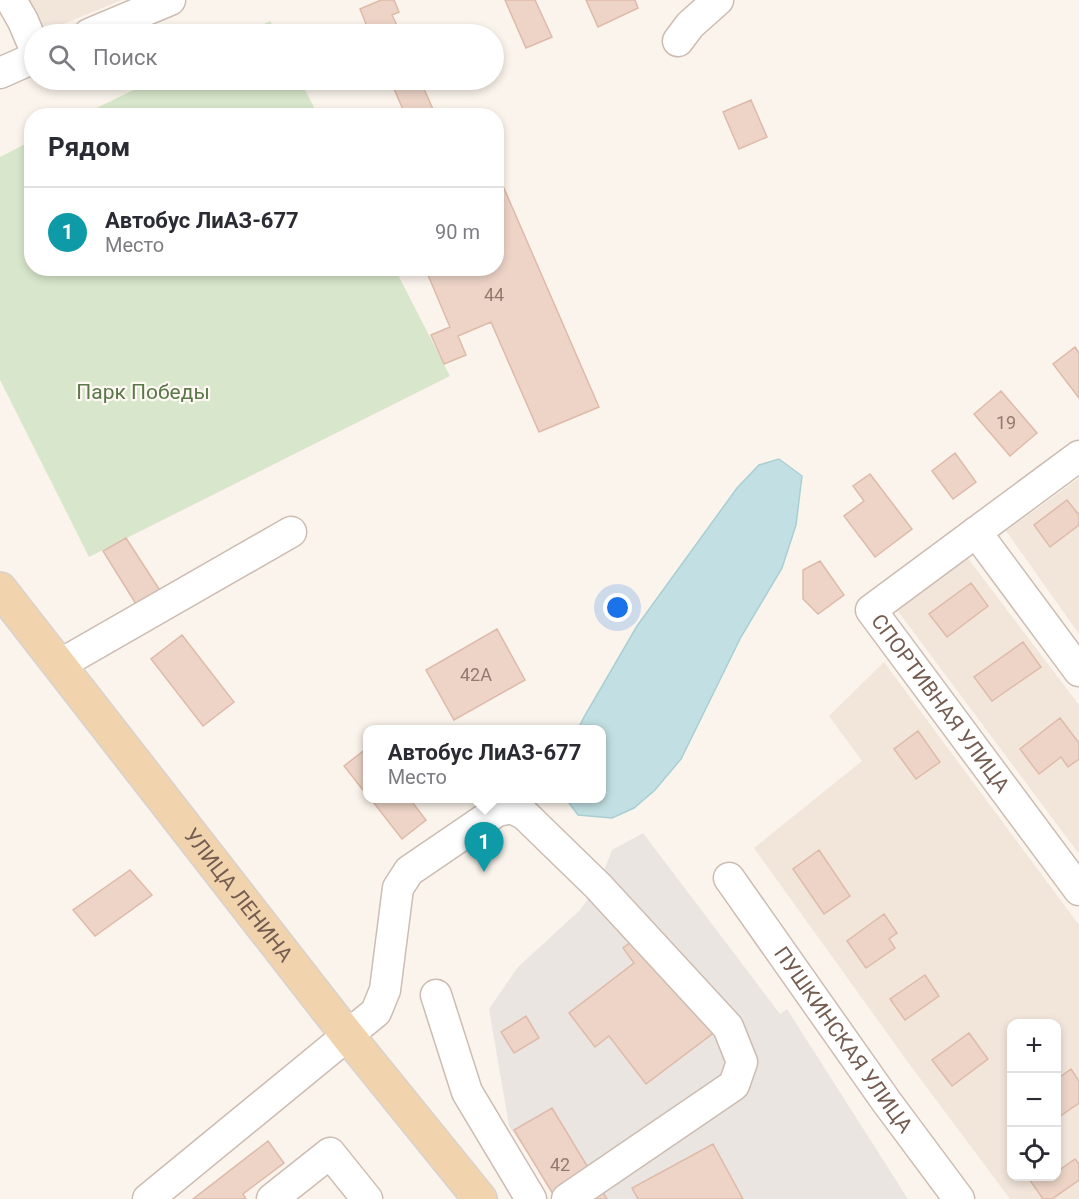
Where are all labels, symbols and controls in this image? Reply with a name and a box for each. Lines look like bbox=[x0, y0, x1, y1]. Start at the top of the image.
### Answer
search box bbox=[24, 24, 504, 90]
icon: search bbox=[45, 41, 78, 74]
text: Поиск bbox=[93, 45, 157, 70]
text: Рядом bbox=[48, 132, 130, 162]
text: Автобус ЛиАЗ-677 bbox=[105, 208, 299, 233]
text: 1 bbox=[62, 220, 73, 244]
text: 90 m bbox=[435, 220, 480, 244]
text: Место bbox=[105, 233, 164, 257]
house number: 44 bbox=[484, 284, 504, 305]
park label: Парк Победы bbox=[76, 380, 210, 404]
house number: 19 bbox=[996, 412, 1016, 433]
your location bbox=[603, 593, 632, 622]
street label: СПОРТИВНАЯ УЛИЦА bbox=[866, 609, 1015, 797]
house number: 42А bbox=[460, 664, 492, 685]
popup bbox=[363, 725, 606, 803]
text: Автобус ЛиАЗ-677 bbox=[388, 740, 581, 765]
text: Место bbox=[388, 765, 447, 789]
pin: 1 bbox=[464, 822, 504, 872]
street label: УЛИЦА ЛЕНИНА bbox=[179, 824, 298, 967]
street label: ПУШКИНСКАЯ УЛИЦА bbox=[769, 942, 918, 1138]
map controls bbox=[1007, 1019, 1061, 1181]
button: + bbox=[1007, 1019, 1061, 1073]
button: − bbox=[1007, 1073, 1061, 1127]
button: locate bbox=[1007, 1127, 1061, 1181]
house number: 42 bbox=[550, 1154, 570, 1175]

